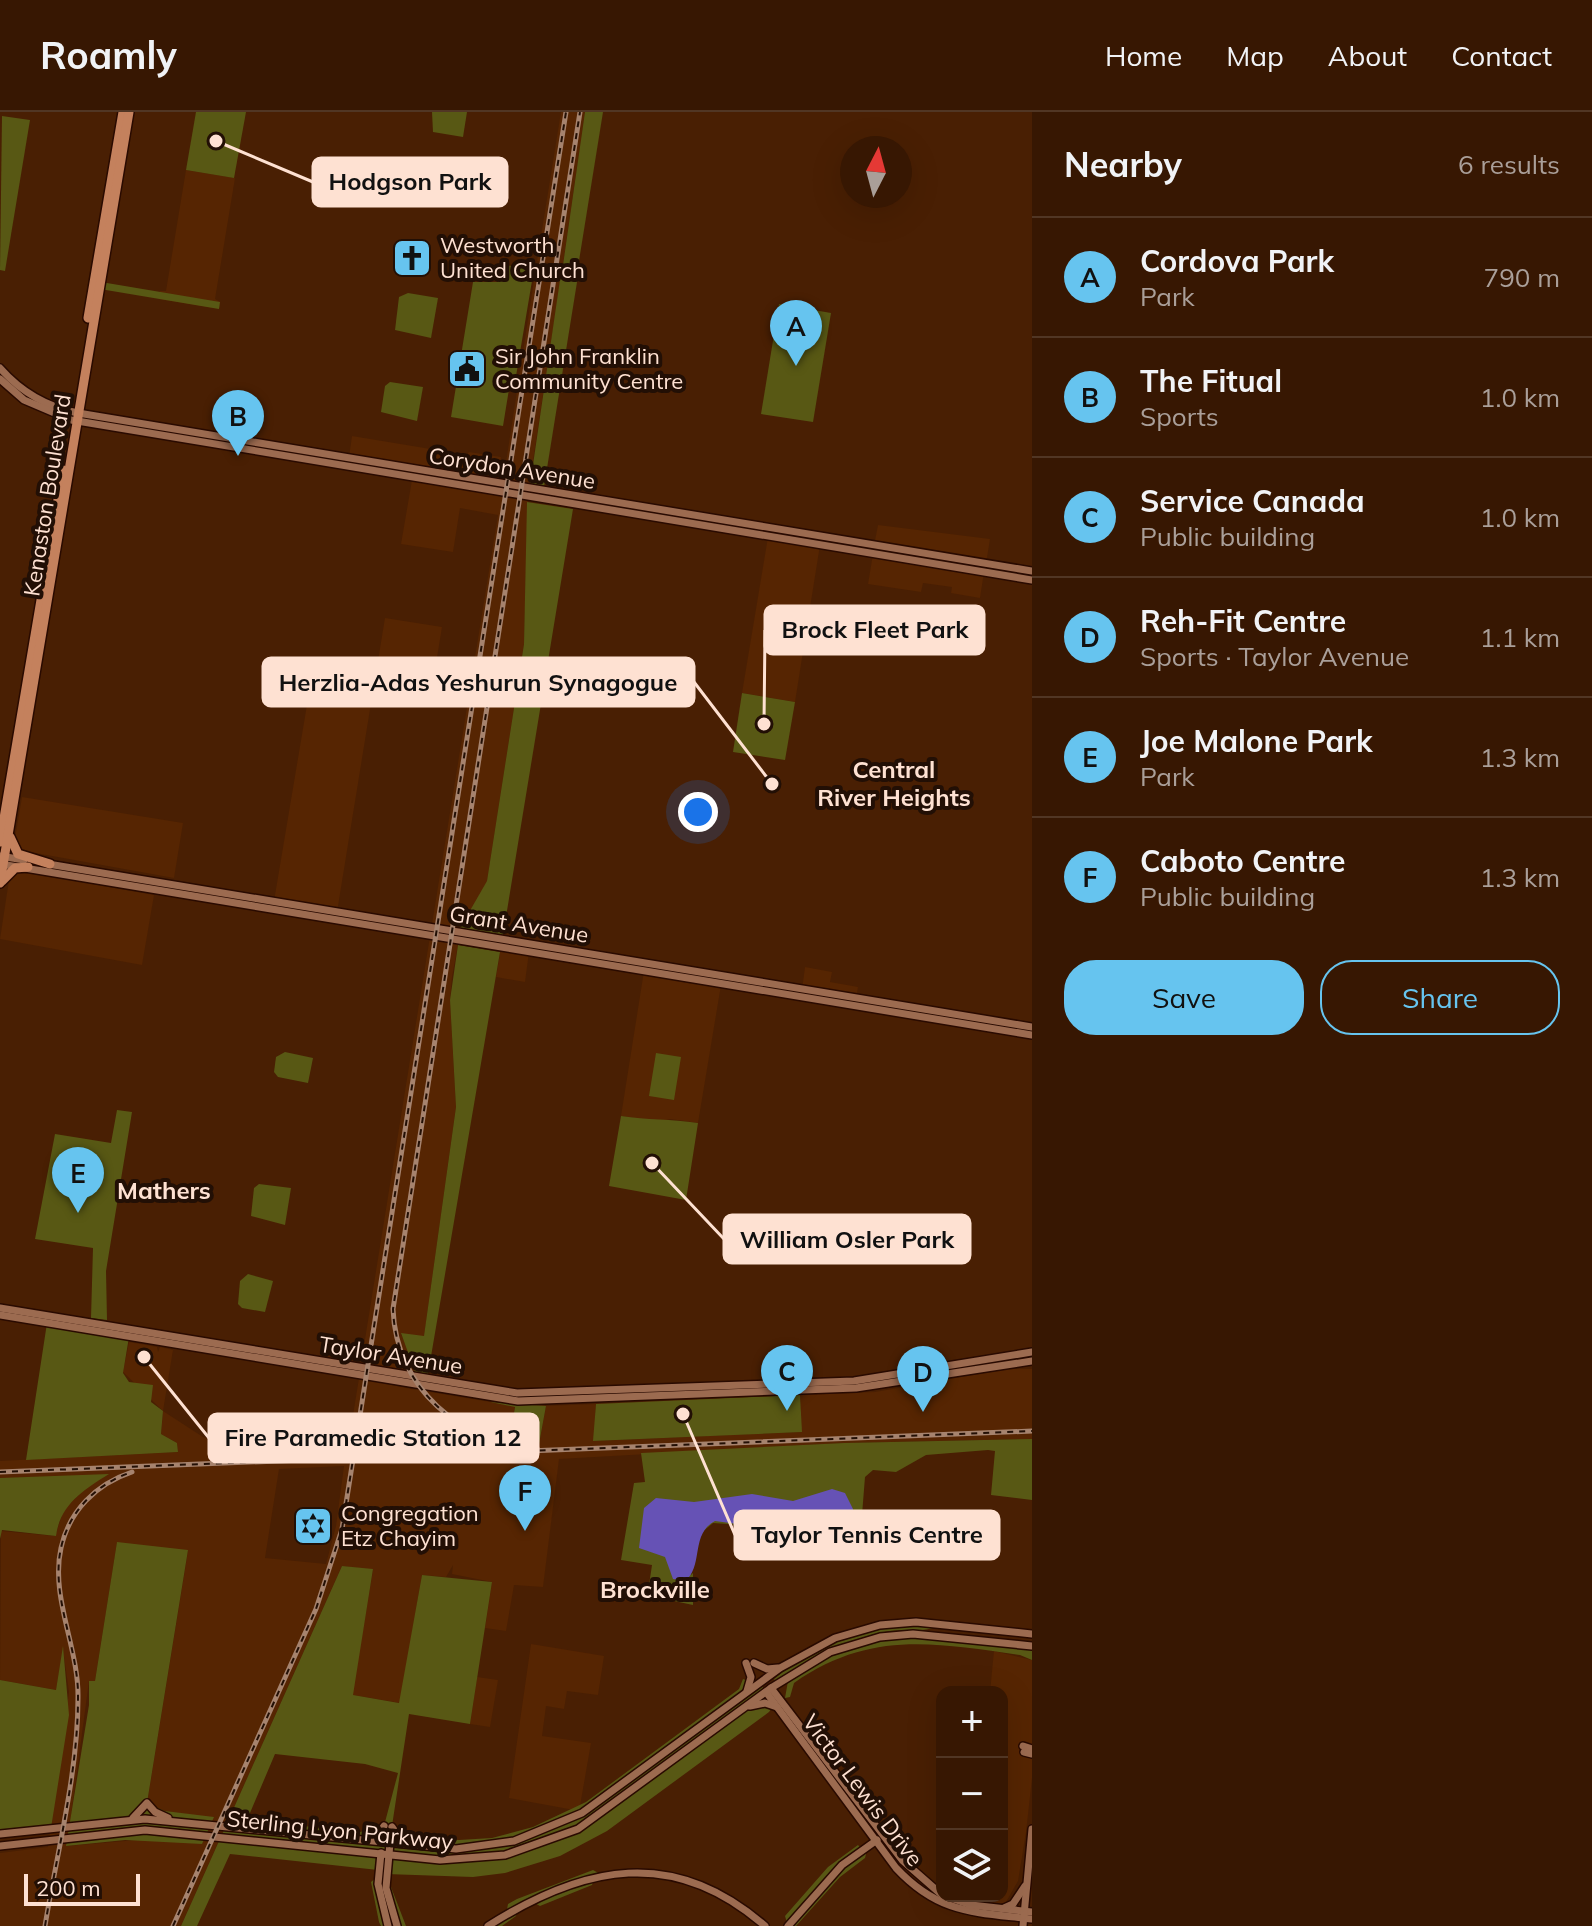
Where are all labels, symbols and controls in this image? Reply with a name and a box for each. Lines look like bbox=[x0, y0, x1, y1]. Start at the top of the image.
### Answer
text: Roamly bbox=[40, 31, 177, 79]
text: Home bbox=[1105, 38, 1182, 73]
text: Map bbox=[1226, 38, 1284, 73]
text: About bbox=[1328, 38, 1407, 73]
text: Contact bbox=[1451, 38, 1552, 73]
north arrow bbox=[840, 136, 912, 208]
text: Nearby bbox=[1064, 143, 1182, 186]
text: 6 results bbox=[1458, 148, 1560, 181]
callout: Hodgson Park bbox=[313, 158, 507, 206]
text: Hodgson Park bbox=[329, 166, 492, 196]
place label: Westworth United Church bbox=[440, 231, 585, 284]
church icon: Westworth United Church bbox=[391, 237, 433, 279]
text: Cordova Park bbox=[1140, 242, 1334, 280]
text: A bbox=[1080, 261, 1100, 294]
text: 790 m bbox=[1484, 261, 1560, 294]
text: Park bbox=[1140, 280, 1195, 313]
pin: A bbox=[770, 300, 822, 366]
place label: Sir John Franklin Community Centre bbox=[495, 342, 683, 395]
public building icon: Sir John Franklin Community Centre bbox=[446, 348, 488, 390]
text: The Fitual bbox=[1140, 362, 1282, 400]
text: B bbox=[1081, 381, 1099, 414]
text: 1.0 km bbox=[1480, 381, 1560, 414]
pin: B bbox=[212, 390, 264, 456]
street label: Kenaston Boulevard bbox=[17, 392, 77, 598]
text: Sports bbox=[1140, 400, 1219, 433]
street label: Corydon Avenue bbox=[427, 441, 597, 495]
text: Service Canada bbox=[1140, 482, 1365, 520]
text: C bbox=[1081, 501, 1099, 534]
text: 1.0 km bbox=[1480, 501, 1560, 534]
text: Public building bbox=[1140, 520, 1315, 553]
text: Reh-Fit Centre bbox=[1140, 602, 1346, 640]
callout: Brock Fleet Park bbox=[765, 606, 984, 654]
text: Brock Fleet Park bbox=[782, 614, 969, 644]
text: D bbox=[1080, 621, 1100, 654]
text: 1.1 km bbox=[1480, 621, 1560, 654]
text: Sports · Taylor Avenue bbox=[1140, 640, 1409, 673]
callout: Herzlia-Adas Yeshurun Synagogue bbox=[263, 658, 694, 706]
text: Herzlia-Adas Yeshurun Synagogue bbox=[279, 667, 677, 697]
text: Joe Malone Park bbox=[1140, 722, 1373, 760]
text: E bbox=[1082, 741, 1098, 774]
text: 1.3 km bbox=[1480, 741, 1560, 774]
district label: Central River Heights bbox=[817, 754, 971, 812]
text: Park bbox=[1140, 760, 1195, 793]
your location bbox=[678, 792, 718, 832]
text: Caboto Centre bbox=[1140, 842, 1345, 880]
text: F bbox=[1083, 861, 1097, 894]
text: 1.3 km bbox=[1480, 861, 1560, 894]
text: Public building bbox=[1140, 880, 1315, 913]
street label: Grant Avenue bbox=[448, 899, 590, 949]
button: Save bbox=[1064, 960, 1304, 1035]
button: Share bbox=[1320, 960, 1560, 1035]
pin: E bbox=[52, 1147, 104, 1213]
district label: Mathers bbox=[117, 1175, 211, 1205]
callout: William Osler Park bbox=[724, 1215, 970, 1263]
text: William Osler Park bbox=[740, 1224, 955, 1254]
street label: Taylor Avenue bbox=[317, 1330, 465, 1380]
pin: C bbox=[761, 1345, 813, 1411]
pin: D bbox=[897, 1346, 949, 1412]
callout: Fire Paramedic Station 12 bbox=[209, 1414, 538, 1462]
text: Fire Paramedic Station 12 bbox=[225, 1422, 521, 1452]
pin: F bbox=[499, 1465, 551, 1531]
place label: Congregation Etz Chayim bbox=[341, 1499, 479, 1552]
synagogue icon: Congregation Etz Chayim bbox=[292, 1505, 334, 1547]
callout: Taylor Tennis Centre bbox=[735, 1511, 999, 1559]
text: Taylor Tennis Centre bbox=[751, 1519, 983, 1549]
district label: Brockville bbox=[600, 1574, 710, 1604]
map controls bbox=[936, 1686, 1008, 1902]
button: + bbox=[936, 1686, 1008, 1758]
street label: Victor Lewis Drive bbox=[797, 1708, 929, 1872]
button: − bbox=[936, 1758, 1008, 1830]
street label: Sterling Lyon Parkway bbox=[226, 1804, 455, 1856]
button: layers bbox=[936, 1830, 1008, 1902]
scale bar bbox=[24, 1870, 140, 1906]
text: 200 m bbox=[36, 1874, 101, 1902]

